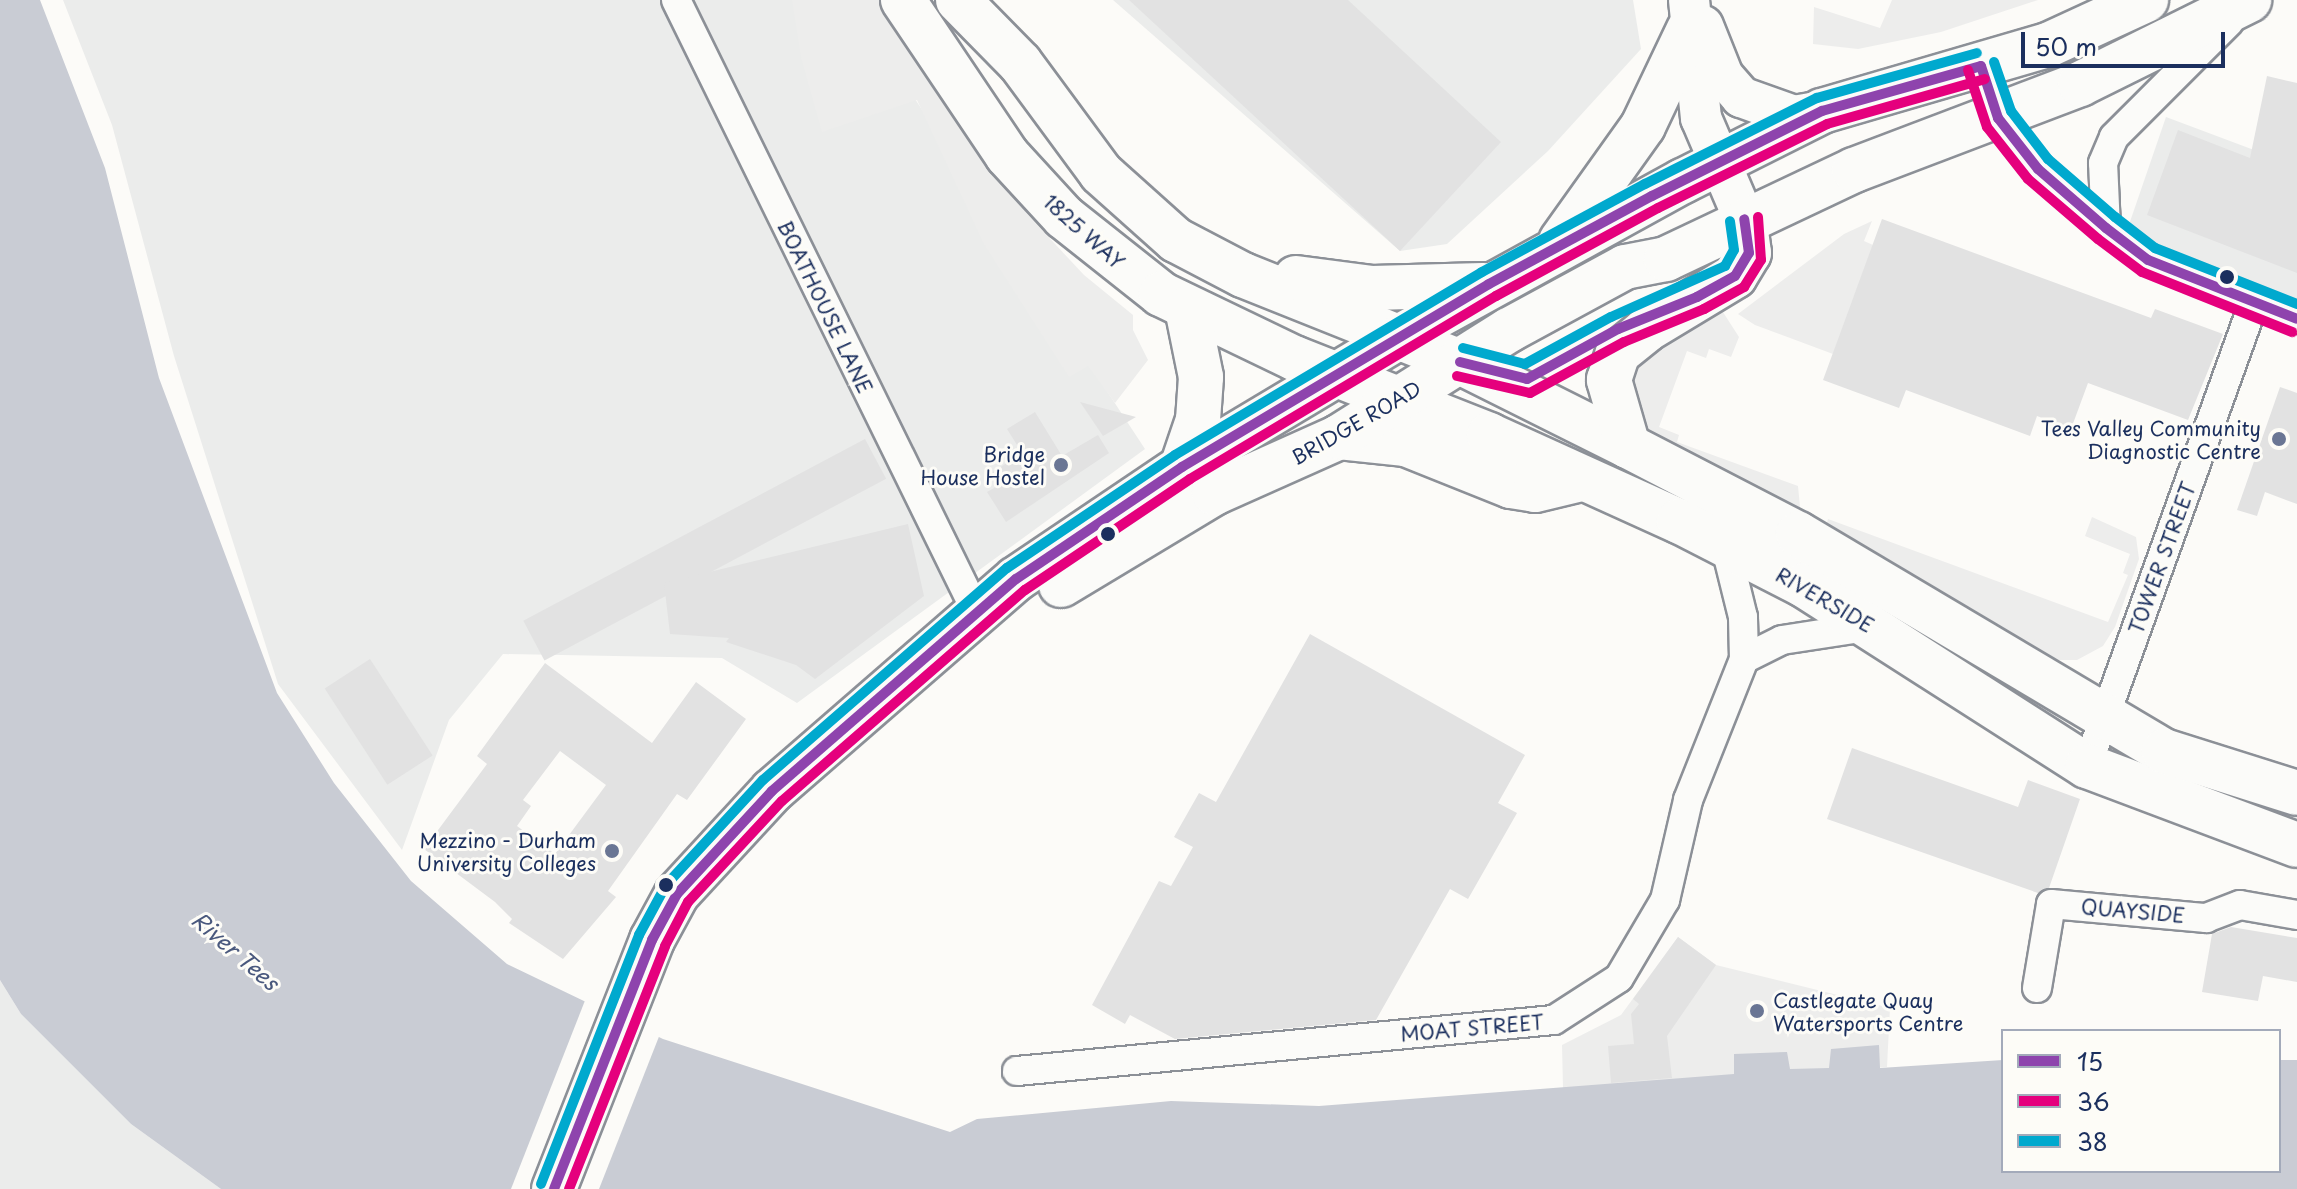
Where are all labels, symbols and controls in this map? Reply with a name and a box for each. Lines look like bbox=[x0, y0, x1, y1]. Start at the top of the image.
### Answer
scale bar bbox=[2025, 16, 2229, 66]
text: 50 m bbox=[2035, 28, 2097, 64]
street label: 1825 WAY bbox=[1039, 190, 1129, 274]
street label: BOATHOUSE LANE bbox=[773, 217, 877, 397]
unlabelled marker bbox=[2219, 269, 2235, 285]
street label: BRIDGE ROAD bbox=[1286, 376, 1426, 470]
place label: Tees Valley Community Diagnostic Centre bbox=[2038, 416, 2261, 463]
marker: Tees Valley Community Diagnostic Centre bbox=[2268, 428, 2290, 450]
place label: Bridge House Hostel bbox=[920, 442, 1045, 489]
marker: Bridge House Hostel bbox=[1052, 456, 1070, 474]
street label: TOWER STREET bbox=[2123, 478, 2201, 638]
unlabelled marker bbox=[1100, 526, 1116, 542]
street label: RIVERSIDE bbox=[1772, 562, 1878, 638]
place label: Mezzino - Durham University Colleges bbox=[416, 828, 596, 875]
marker: Mezzino - Durham University Colleges bbox=[603, 842, 621, 860]
unlabelled marker bbox=[658, 877, 674, 893]
street label: QUAYSIDE bbox=[2080, 894, 2186, 928]
water label: River Tees bbox=[187, 905, 285, 995]
place label: Castlegate Quay Watersports Centre bbox=[1773, 988, 1965, 1035]
marker: Castlegate Quay Watersports Centre bbox=[1748, 1002, 1766, 1020]
street label: MOAT STREET bbox=[1397, 1010, 1547, 1046]
legend bbox=[2001, 1029, 2281, 1173]
text: 15 bbox=[2077, 1043, 2103, 1079]
text: 36 bbox=[2077, 1083, 2110, 1119]
text: 38 bbox=[2077, 1123, 2108, 1159]

